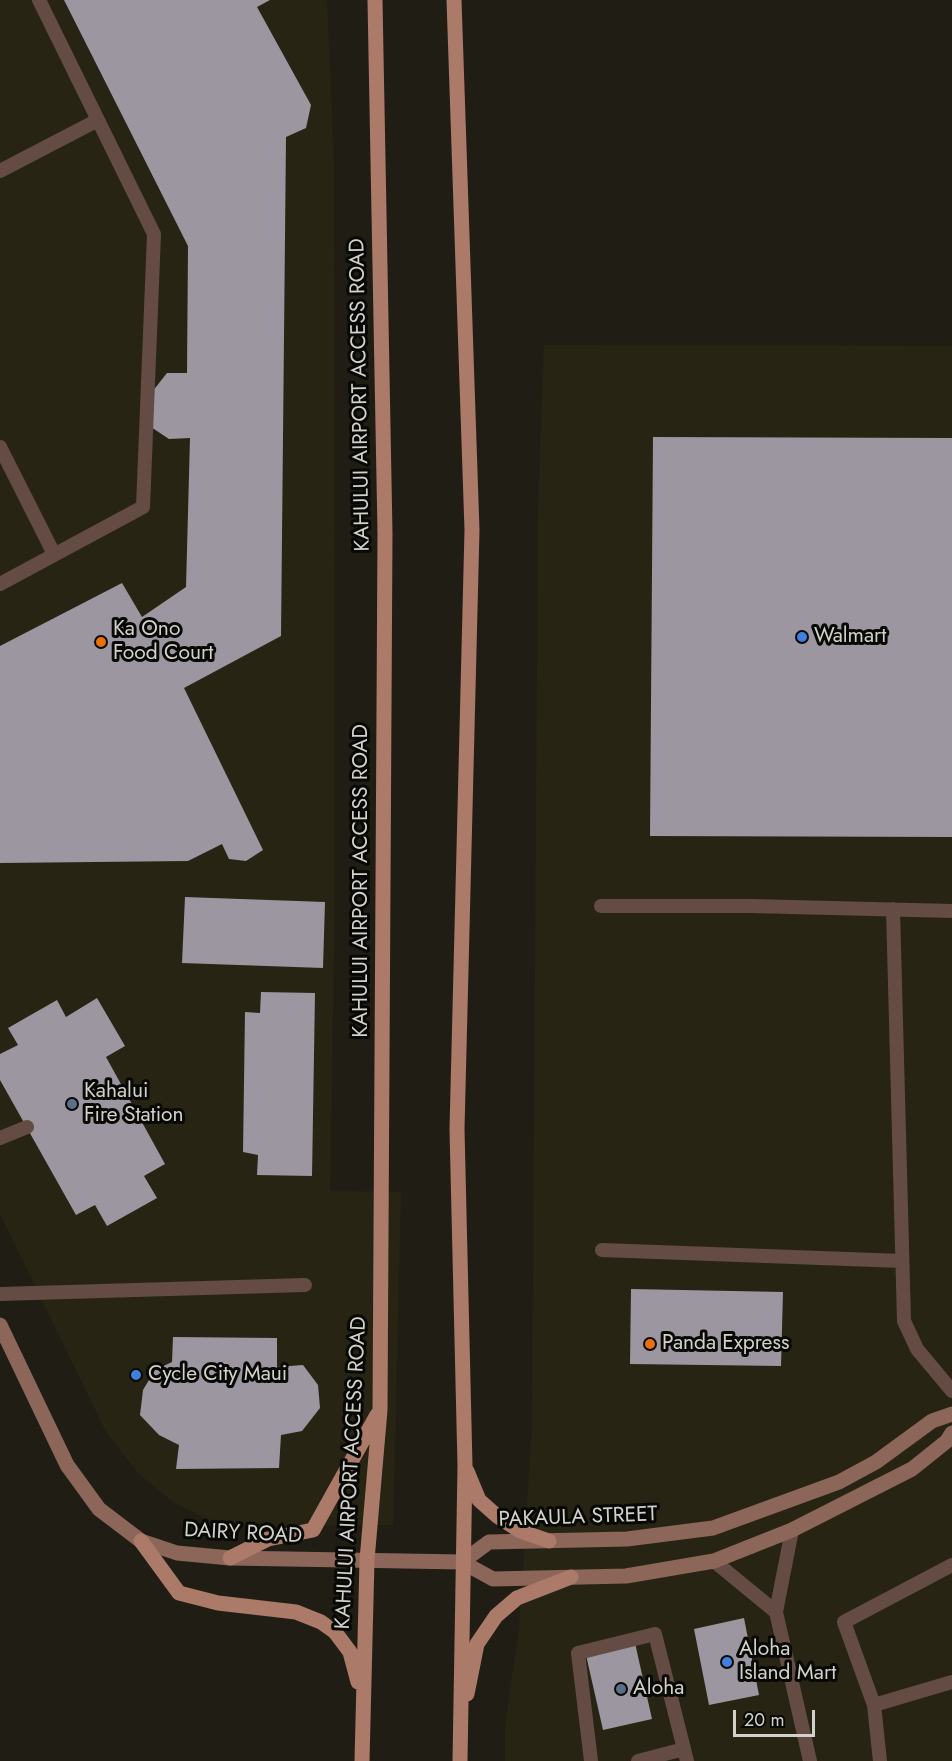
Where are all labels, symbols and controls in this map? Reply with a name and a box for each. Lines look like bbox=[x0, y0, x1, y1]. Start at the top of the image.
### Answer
street label: KAHULUI AIRPORT ACCESS ROAD bbox=[346, 238, 376, 552]
place label: Ka Ono Food Court bbox=[113, 617, 213, 667]
place label: Walmart bbox=[814, 624, 886, 650]
marker: Walmart bbox=[795, 630, 809, 644]
marker: Ka Ono Food Court bbox=[94, 635, 108, 649]
street label: KAHULUI AIRPORT ACCESS ROAD bbox=[349, 724, 375, 1038]
place label: Kahalui Fire Station bbox=[84, 1079, 184, 1129]
marker: Kahalui Fire Station bbox=[65, 1097, 79, 1111]
street label: KAHULUI AIRPORT ACCESS ROAD bbox=[331, 1316, 373, 1630]
place label: Panda Express bbox=[662, 1331, 789, 1357]
marker: Panda Express bbox=[643, 1337, 657, 1351]
place label: Cycle City Maui bbox=[148, 1362, 287, 1388]
marker: Cycle City Maui bbox=[129, 1368, 143, 1382]
street label: PAKAULA STREET bbox=[498, 1503, 658, 1533]
street label: DAIRY ROAD bbox=[183, 1518, 303, 1550]
place label: Aloha Island Mart bbox=[739, 1637, 836, 1687]
marker: Aloha Island Mart bbox=[720, 1655, 734, 1669]
place label: Aloha bbox=[633, 1676, 684, 1702]
marker: Aloha bbox=[614, 1682, 628, 1696]
scale bar bbox=[736, 1698, 818, 1736]
text: 20 m bbox=[744, 1707, 784, 1733]

